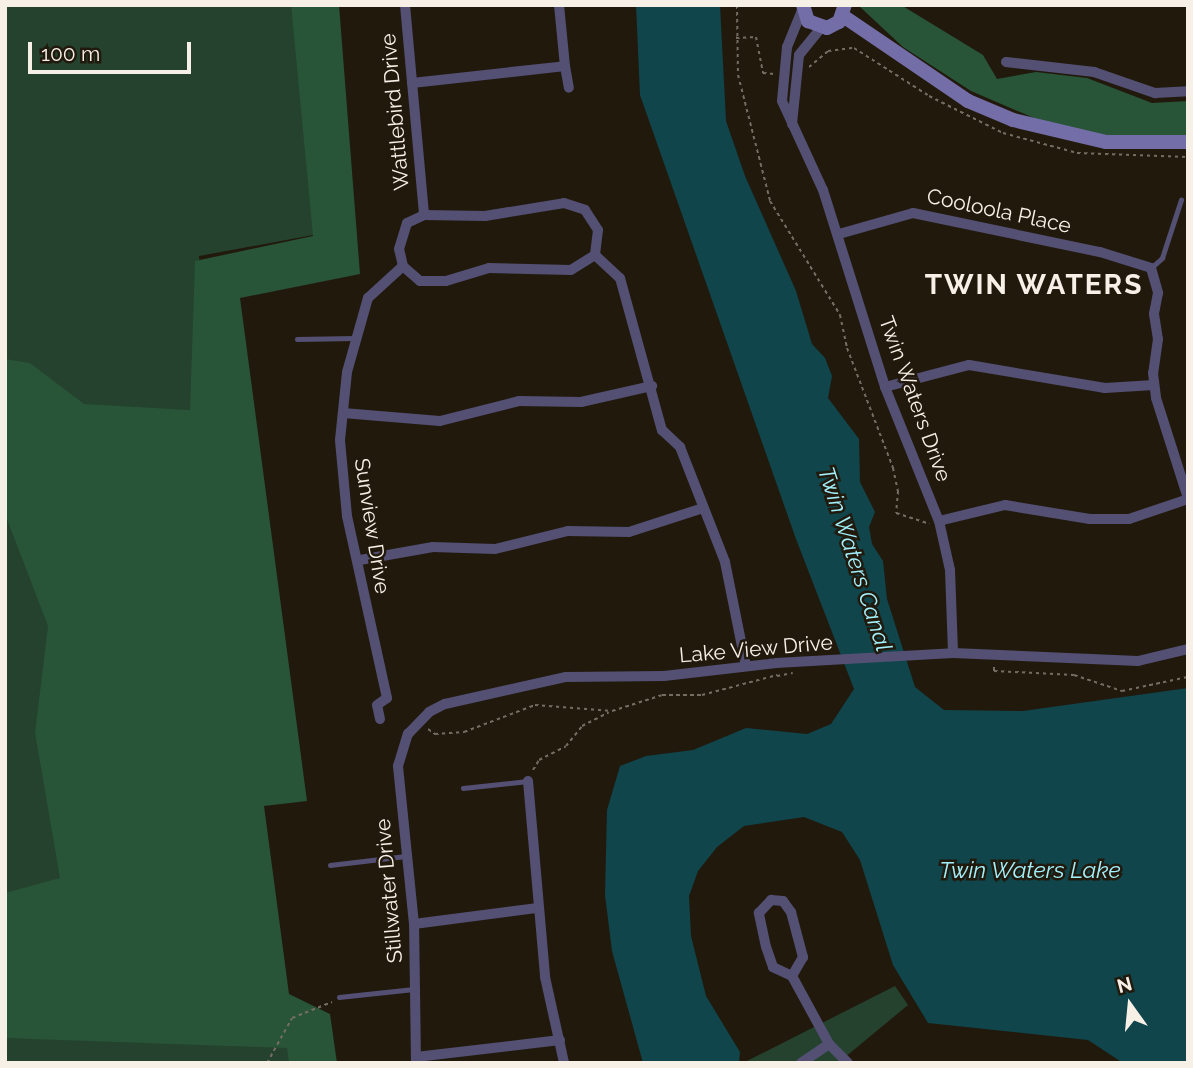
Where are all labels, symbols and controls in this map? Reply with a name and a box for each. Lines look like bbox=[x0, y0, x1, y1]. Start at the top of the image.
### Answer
scale bar bbox=[32, 28, 194, 72]
street label: Wattlebird Drive bbox=[376, 32, 414, 192]
text: 100 m bbox=[41, 41, 100, 66]
street label: Cooloola Place bbox=[925, 183, 1073, 239]
district label: TWIN WATERS bbox=[926, 268, 1142, 302]
street label: Twin Waters Drive bbox=[873, 313, 957, 485]
street label: Sunview Drive bbox=[349, 456, 395, 596]
water label: Twin Waters Canal bbox=[812, 463, 898, 655]
street label: Lake View Drive bbox=[678, 630, 834, 668]
street label: Stillwater Drive bbox=[370, 817, 408, 965]
water label: Twin Waters Lake bbox=[939, 856, 1121, 884]
north arrow bbox=[1095, 970, 1165, 1040]
text: N bbox=[1115, 972, 1134, 997]

